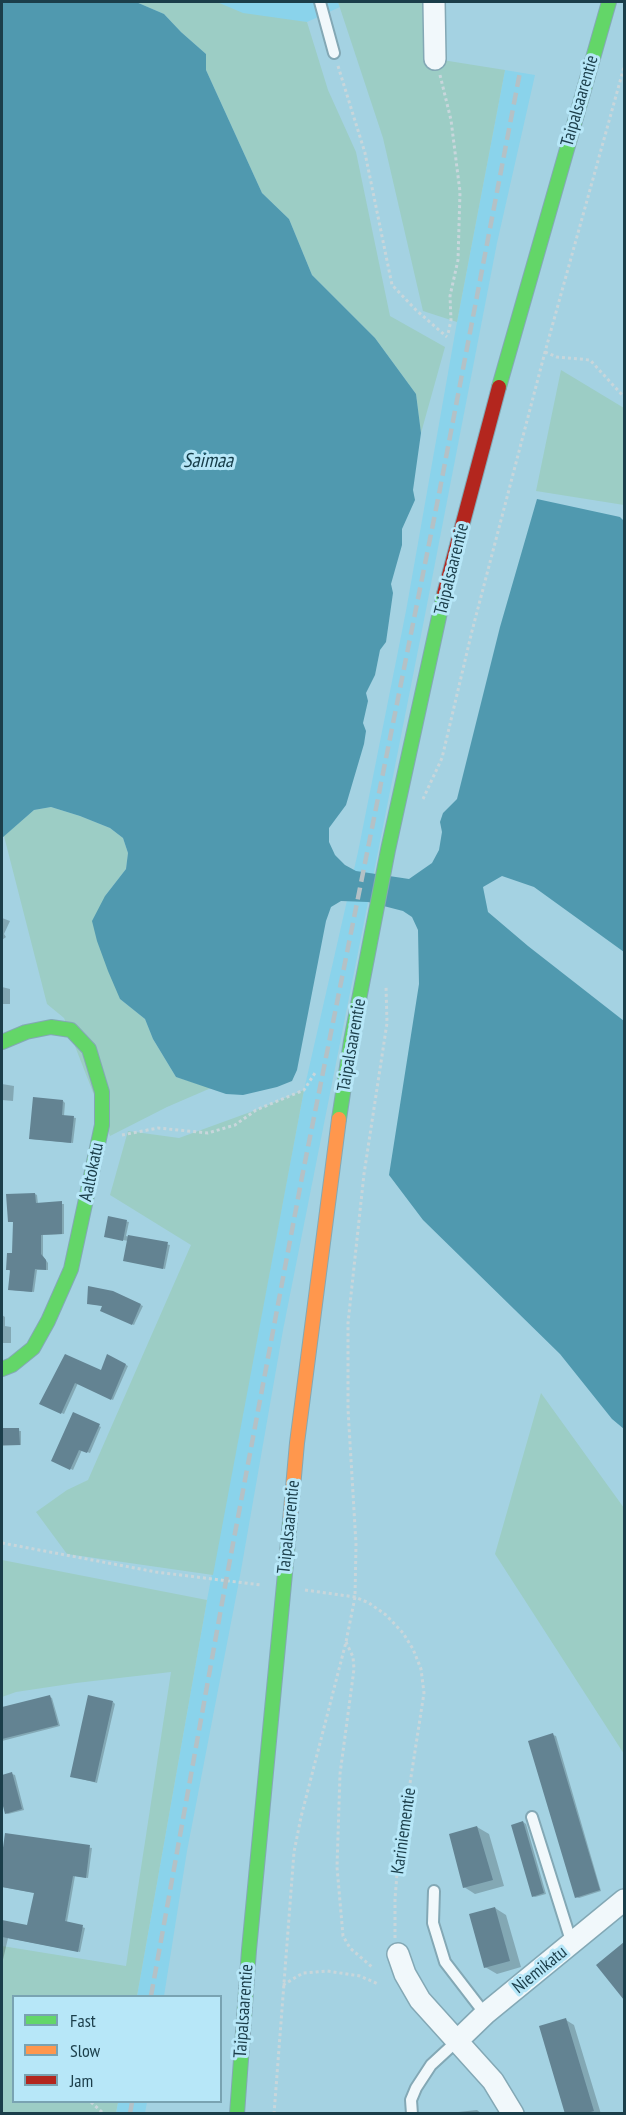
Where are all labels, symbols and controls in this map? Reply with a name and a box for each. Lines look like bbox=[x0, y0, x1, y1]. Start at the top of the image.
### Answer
street label: Taipalsaarentie bbox=[557, 53, 603, 149]
water label: Saimaa bbox=[183, 449, 233, 473]
street label: Taipalsaarentie bbox=[430, 521, 474, 617]
street label: Taipalsaarentie bbox=[333, 997, 371, 1093]
street label: Aaltokatu bbox=[75, 1141, 109, 1203]
street label: Taipalsaarentie bbox=[273, 1479, 305, 1575]
street label: Kariniementie bbox=[387, 1786, 421, 1876]
street label: Niemikatu bbox=[508, 1942, 572, 1998]
street label: Taipalsaarentie bbox=[230, 1963, 258, 2059]
legend bbox=[12, 1995, 222, 2103]
text: Fast bbox=[70, 2009, 96, 2032]
text: Slow bbox=[70, 2039, 100, 2062]
text: Jam bbox=[70, 2069, 93, 2092]

